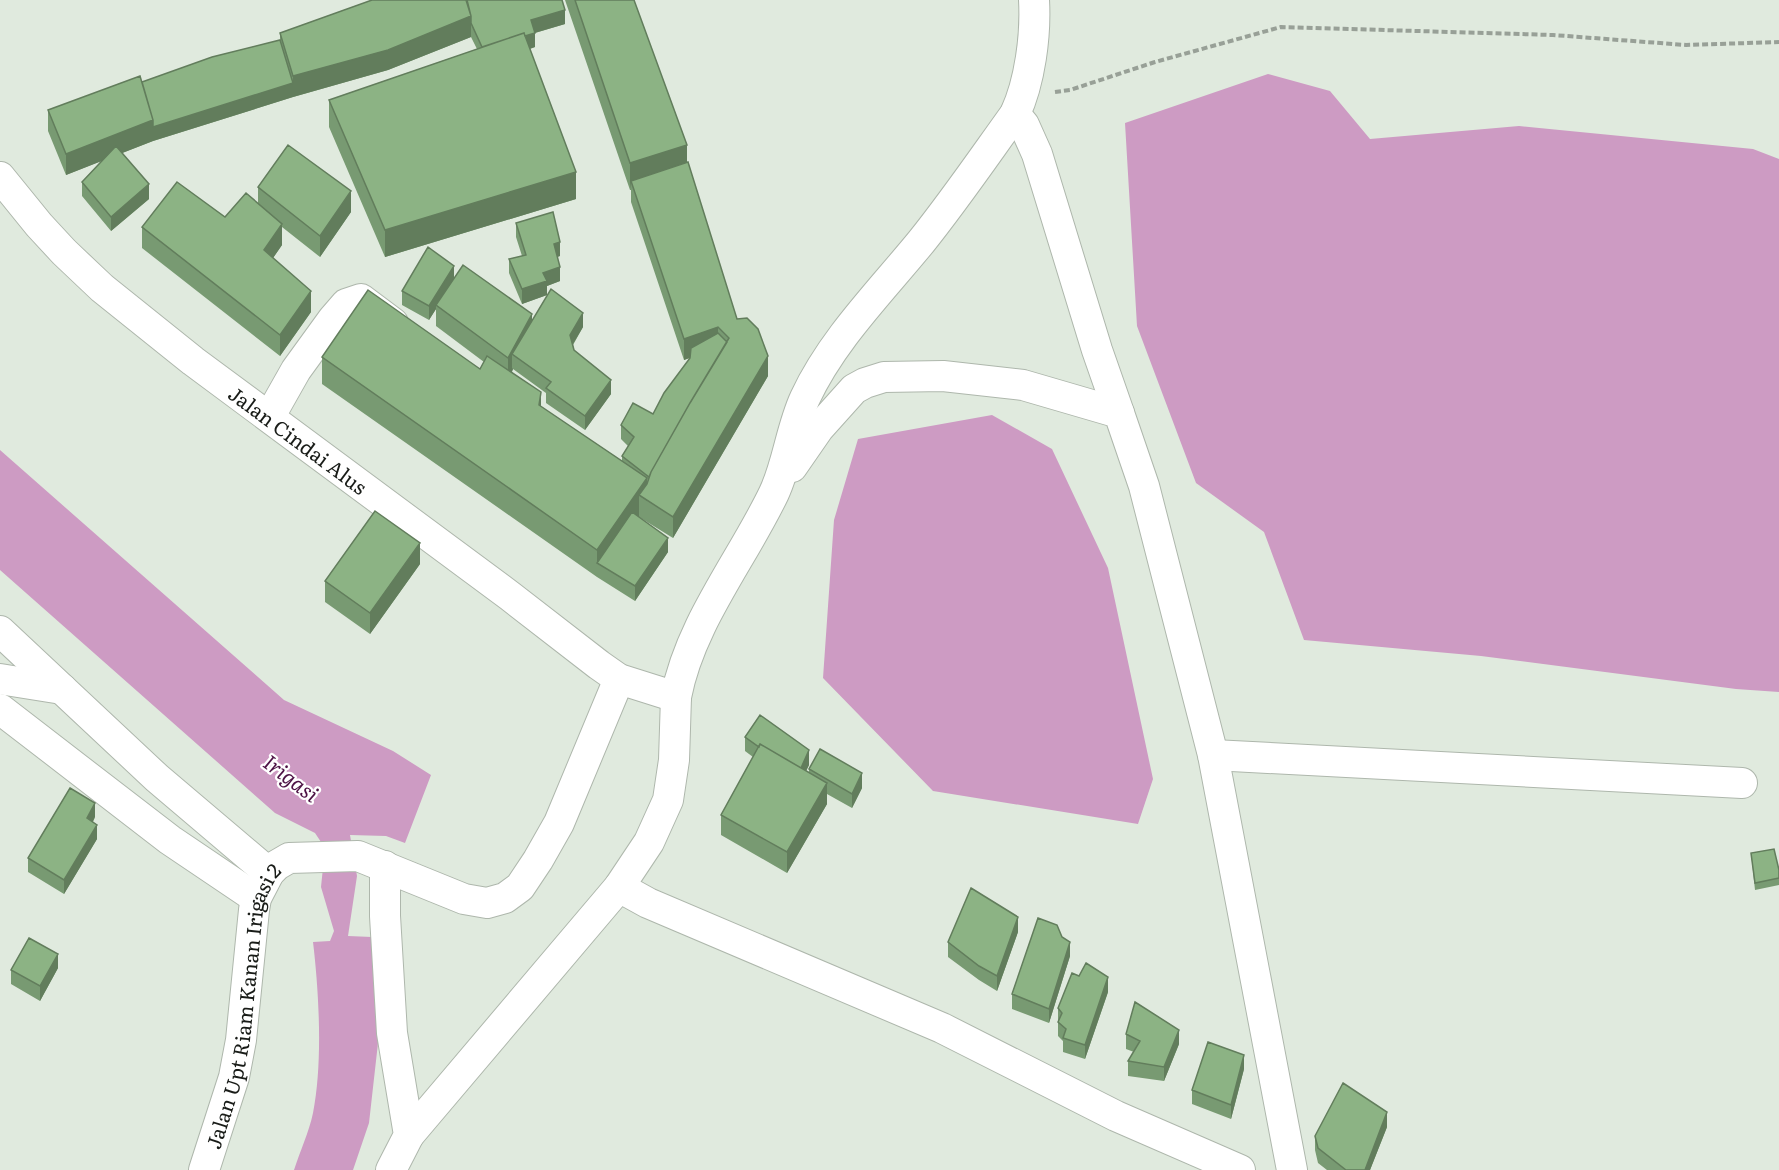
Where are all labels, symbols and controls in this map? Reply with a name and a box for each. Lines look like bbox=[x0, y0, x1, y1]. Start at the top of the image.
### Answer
street label: Jalan Cindai Alus bbox=[223, 378, 374, 501]
water label: Irigasi bbox=[258, 746, 327, 809]
street label: Jalan Upt Riam Kanan Irigasi 2 bbox=[197, 855, 287, 1152]

